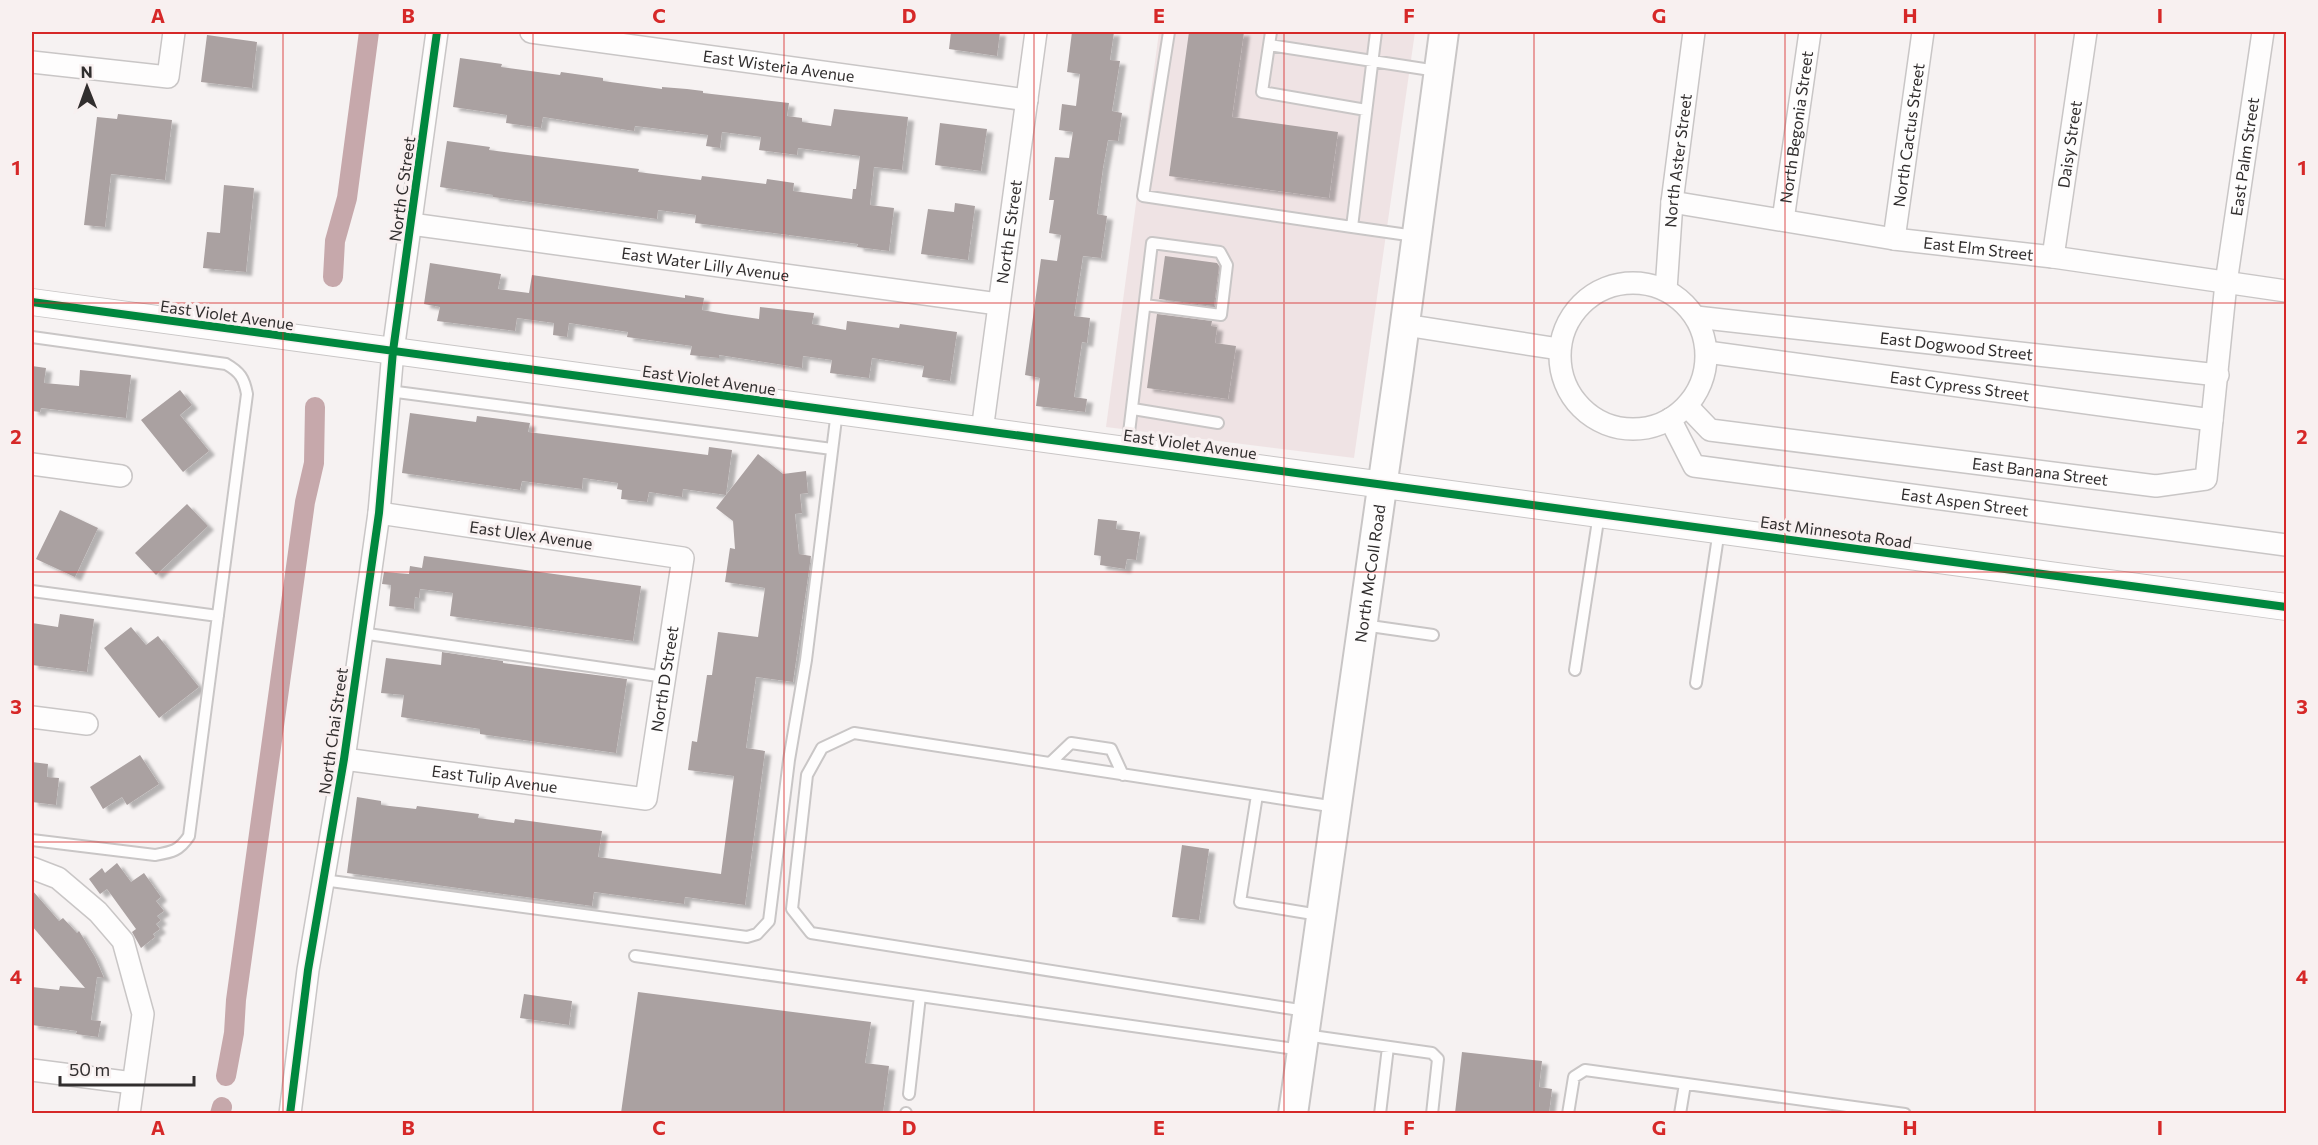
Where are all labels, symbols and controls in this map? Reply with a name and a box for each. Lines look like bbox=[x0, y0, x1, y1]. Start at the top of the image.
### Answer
text: A bbox=[151, 3, 165, 27]
text: B bbox=[401, 3, 415, 27]
text: C bbox=[652, 3, 666, 27]
text: D bbox=[902, 3, 916, 27]
text: E bbox=[1153, 3, 1165, 27]
text: F bbox=[1403, 3, 1415, 27]
text: G bbox=[1652, 3, 1666, 27]
text: H bbox=[1903, 3, 1918, 27]
text: I bbox=[2157, 3, 2163, 27]
street label: East Wisteria Avenue bbox=[702, 46, 856, 85]
street label: North Begonia Street bbox=[1776, 49, 1816, 204]
north arrow bbox=[57, 57, 117, 117]
street label: North Cactus Street bbox=[1889, 61, 1928, 208]
text: N bbox=[81, 62, 93, 81]
street label: North Aster Street bbox=[1660, 92, 1695, 228]
street label: East Palm Street bbox=[2226, 96, 2262, 217]
street label: Daisy Street bbox=[2053, 99, 2085, 189]
street label: North C Street bbox=[385, 135, 418, 243]
text: 1 bbox=[11, 155, 21, 179]
text: 1 bbox=[2297, 155, 2307, 179]
street label: North E Street bbox=[992, 178, 1025, 285]
street label: East Elm Street bbox=[1922, 232, 2035, 264]
street label: East Water Lilly Avenue bbox=[620, 243, 790, 284]
street label: East Violet Avenue bbox=[159, 296, 295, 333]
street label: East Dogwood Street bbox=[1879, 327, 2034, 363]
street label: East Violet Avenue bbox=[641, 361, 777, 398]
street label: East Cypress Street bbox=[1889, 367, 2031, 404]
text: 2 bbox=[10, 424, 22, 448]
text: 2 bbox=[2296, 424, 2308, 448]
street label: East Violet Avenue bbox=[1122, 425, 1258, 462]
street label: East Banana Street bbox=[1971, 453, 2110, 489]
street label: East Aspen Street bbox=[1900, 484, 2030, 520]
street label: North McColl Road bbox=[1350, 503, 1389, 644]
street label: East Minnesota Road bbox=[1759, 511, 1913, 552]
street label: East Ulex Avenue bbox=[468, 516, 594, 553]
street label: North D Street bbox=[646, 624, 681, 733]
street label: North Chai Street bbox=[314, 666, 351, 795]
text: 3 bbox=[10, 694, 22, 718]
text: 3 bbox=[2296, 694, 2308, 718]
street label: East Tulip Avenue bbox=[431, 761, 559, 796]
text: 4 bbox=[10, 964, 22, 988]
text: 4 bbox=[2296, 964, 2308, 988]
scale bar bbox=[60, 1049, 194, 1087]
text: 50 m bbox=[69, 1058, 110, 1080]
text: A bbox=[151, 1115, 165, 1139]
text: B bbox=[401, 1115, 415, 1139]
text: C bbox=[652, 1115, 666, 1139]
text: D bbox=[902, 1115, 916, 1139]
text: E bbox=[1153, 1115, 1165, 1139]
text: F bbox=[1403, 1115, 1415, 1139]
text: G bbox=[1652, 1115, 1666, 1139]
text: H bbox=[1903, 1115, 1918, 1139]
text: I bbox=[2157, 1115, 2163, 1139]

